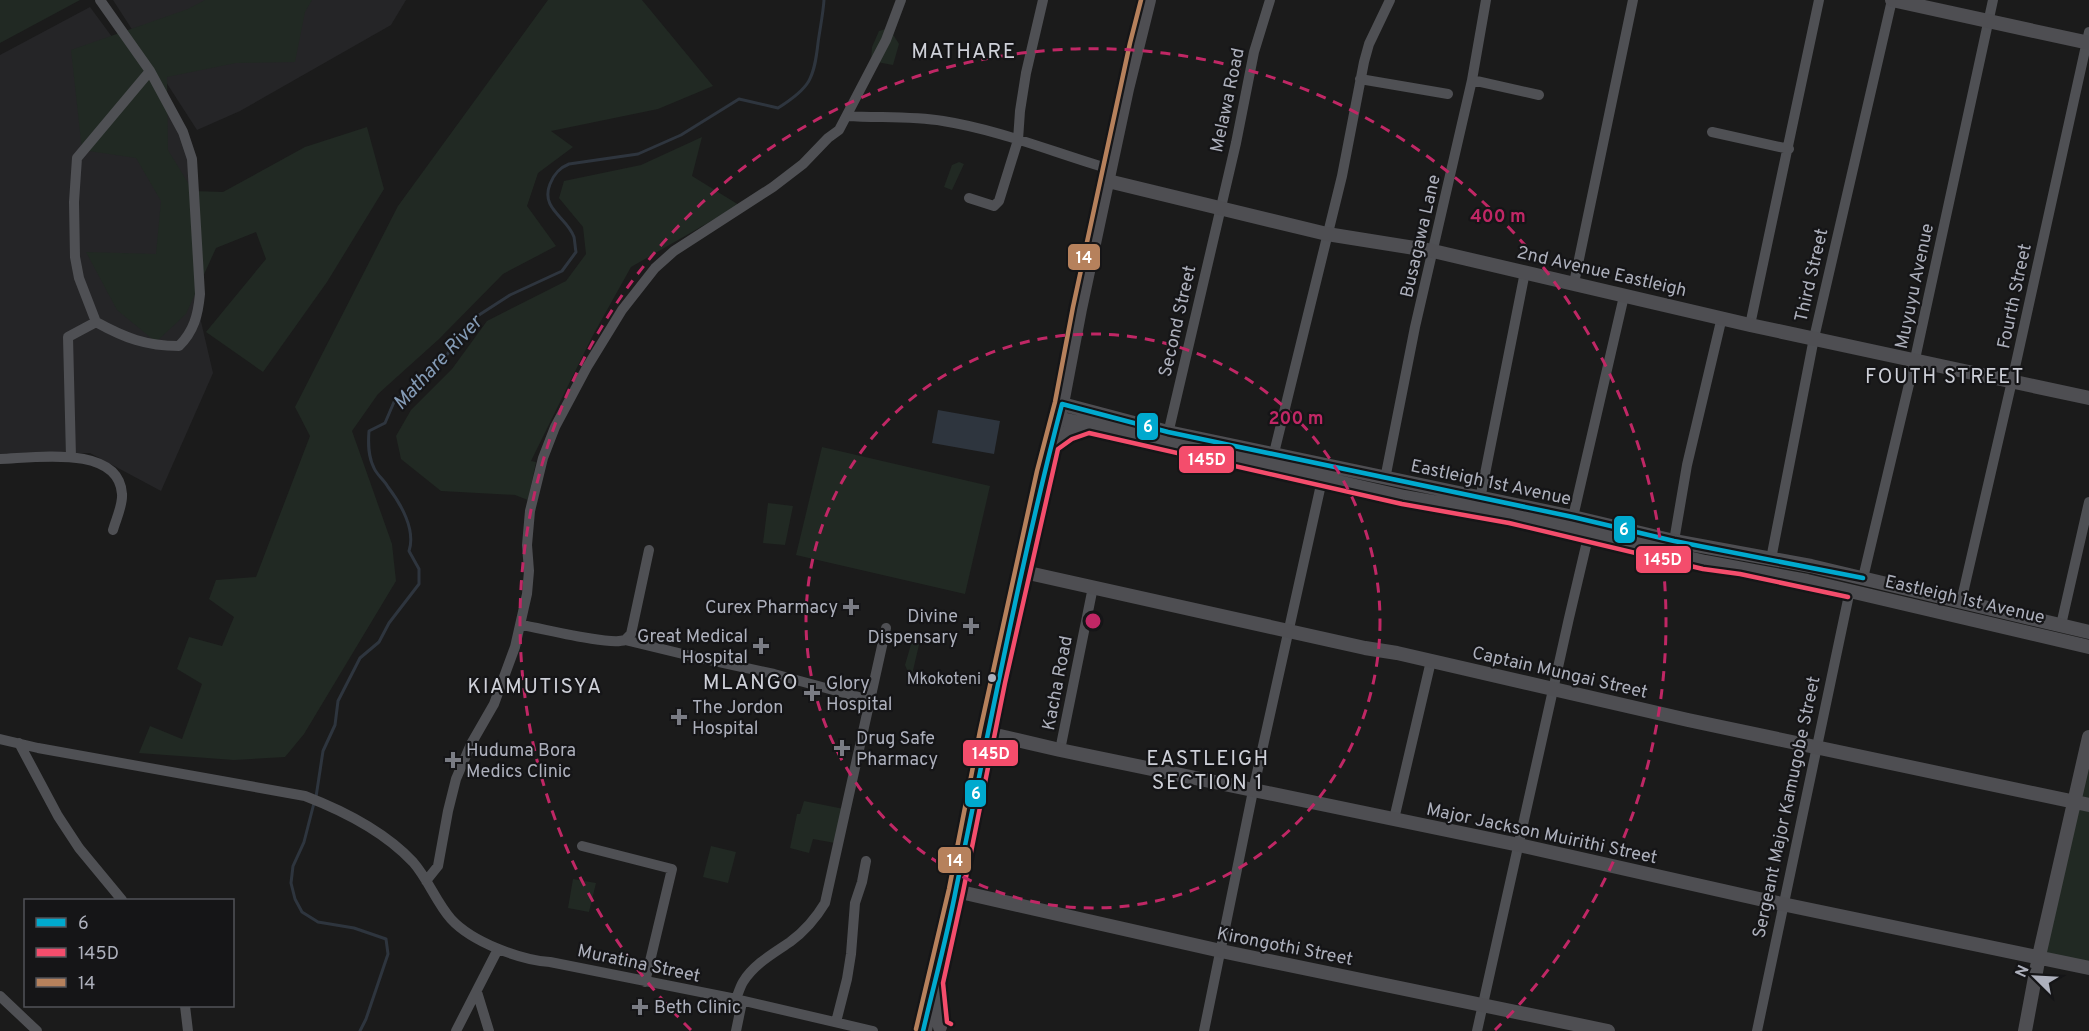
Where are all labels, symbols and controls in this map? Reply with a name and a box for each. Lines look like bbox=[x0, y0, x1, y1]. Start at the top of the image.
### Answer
district label: MATHARE bbox=[911, 39, 1017, 66]
street label: Melawa Road bbox=[1206, 46, 1251, 155]
street label: Busagawa Lane bbox=[1396, 172, 1447, 300]
text: 400 m bbox=[1470, 206, 1526, 229]
street label: Muyuyu Avenue bbox=[1891, 221, 1940, 351]
street label: Third Street bbox=[1790, 226, 1834, 325]
street label: 2nd Avenue Eastleigh bbox=[1515, 242, 1689, 303]
street label: Fourth Street bbox=[1993, 242, 2038, 351]
line badge: 14 bbox=[1067, 243, 1101, 271]
text: 14 bbox=[1076, 249, 1092, 269]
street label: Second Street bbox=[1154, 263, 1202, 379]
water label: Mathare River bbox=[388, 310, 490, 416]
district label: FOUTH STREET bbox=[1865, 365, 2025, 391]
text: 200 m bbox=[1268, 408, 1324, 431]
line badge: 6 bbox=[1136, 412, 1159, 441]
text: 6 bbox=[1143, 418, 1153, 438]
line badge: 145D bbox=[1178, 445, 1235, 474]
text: 145D bbox=[1188, 451, 1226, 471]
street label: Eastleigh 1st Avenue bbox=[1408, 455, 1573, 512]
line badge: 6 bbox=[1613, 515, 1636, 544]
text: 6 bbox=[1619, 521, 1629, 541]
line badge: 145D bbox=[1635, 545, 1692, 574]
text: 145D bbox=[1644, 551, 1682, 571]
street label: Eastleigh 1st Avenue bbox=[1882, 571, 2047, 630]
place label: Curex Pharmacy bbox=[705, 597, 838, 620]
marker: Curex Pharmacy bbox=[842, 598, 860, 616]
place label: Divine Dispensary bbox=[868, 606, 958, 650]
centre of rings bbox=[1083, 611, 1103, 631]
marker: Divine Dispensary bbox=[962, 617, 980, 635]
place label: Great Medical Hospital bbox=[637, 626, 748, 670]
street label: Kacha Road bbox=[1038, 634, 1079, 733]
marker: Great Medical Hospital bbox=[752, 637, 770, 655]
street label: Captain Mungai Street bbox=[1470, 642, 1650, 705]
district label: MLANGO bbox=[703, 670, 799, 697]
place label: Mkokoteni bbox=[907, 670, 981, 690]
marker: Mkokoteni bbox=[986, 672, 998, 684]
place label: Glory Hospital bbox=[826, 673, 893, 717]
district label: KIAMUTISYA bbox=[467, 674, 603, 701]
street label: Sergeant Major Kamugobe Street bbox=[1748, 674, 1827, 940]
marker: Glory Hospital bbox=[803, 684, 821, 702]
place label: The Jordon Hospital bbox=[692, 697, 783, 741]
marker: The Jordon Hospital bbox=[670, 708, 688, 726]
place label: Drug Safe Pharmacy bbox=[856, 728, 938, 772]
marker: Drug Safe Pharmacy bbox=[833, 739, 851, 757]
line badge: 145D bbox=[962, 739, 1019, 767]
place label: Huduma Bora Medics Clinic bbox=[466, 740, 576, 784]
text: 145D bbox=[972, 745, 1010, 765]
district label: EASTLEIGH SECTION 1 bbox=[1146, 746, 1270, 797]
marker: Huduma Bora Medics Clinic bbox=[444, 751, 462, 769]
line badge: 6 bbox=[964, 779, 987, 808]
text: 6 bbox=[971, 785, 981, 805]
street label: Major Jackson Muirithi Street bbox=[1424, 799, 1659, 870]
line badge: 14 bbox=[937, 846, 972, 874]
text: 14 bbox=[947, 852, 963, 872]
legend bbox=[24, 899, 234, 1007]
text: 6 bbox=[78, 913, 89, 936]
street label: Kirongothi Street bbox=[1215, 923, 1355, 972]
street label: Muratina Street bbox=[575, 940, 702, 989]
text: 145D bbox=[78, 943, 119, 966]
north arrow bbox=[2005, 947, 2065, 1007]
text: N bbox=[2012, 962, 2035, 981]
text: 14 bbox=[78, 973, 96, 996]
place label: Beth Clinic bbox=[654, 997, 741, 1020]
marker: Beth Clinic bbox=[631, 998, 649, 1016]

